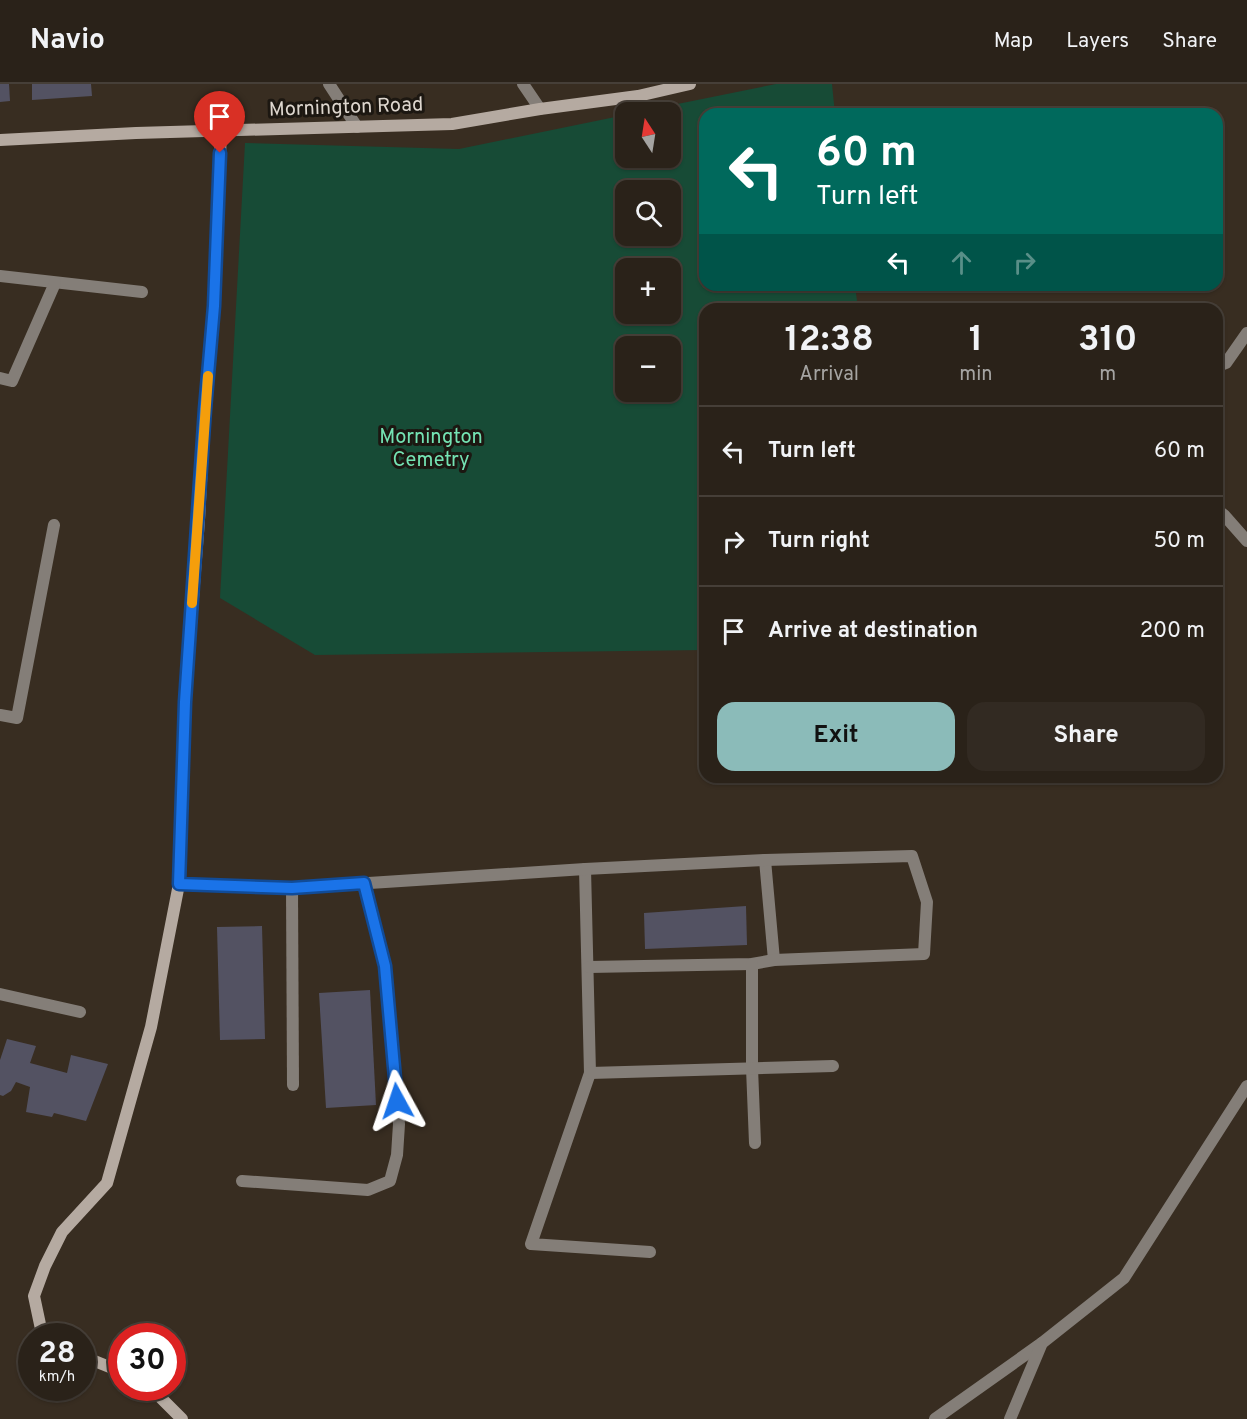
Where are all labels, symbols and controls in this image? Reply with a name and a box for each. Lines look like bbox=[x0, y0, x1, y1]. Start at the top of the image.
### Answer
text: Navio bbox=[30, 23, 105, 59]
text: Map bbox=[994, 28, 1033, 55]
text: Layers bbox=[1066, 28, 1129, 55]
text: Share bbox=[1162, 28, 1217, 55]
pin bbox=[194, 91, 245, 153]
street label: Mornington Road bbox=[268, 92, 424, 124]
icon: arrive bbox=[203, 100, 236, 133]
north arrow bbox=[615, 102, 681, 168]
map controls bbox=[615, 102, 681, 402]
text: 60 m bbox=[816, 128, 917, 181]
icon: left bbox=[717, 132, 795, 210]
button: search bbox=[615, 180, 681, 246]
text: Turn left bbox=[816, 180, 918, 214]
icon: left bbox=[882, 246, 915, 279]
icon: ahead bbox=[945, 246, 978, 279]
icon: right bbox=[1008, 246, 1041, 279]
button: + bbox=[615, 258, 681, 324]
text: 12:38 bbox=[784, 318, 874, 364]
text: 1 bbox=[969, 318, 983, 364]
text: 310 bbox=[1078, 318, 1138, 364]
button: − bbox=[615, 336, 681, 402]
text: Arrival bbox=[799, 362, 859, 388]
text: min bbox=[959, 362, 993, 388]
text: m bbox=[1099, 362, 1116, 388]
park label: Mornington Cemetry bbox=[379, 425, 483, 474]
icon: left bbox=[717, 435, 750, 468]
text: Turn left bbox=[768, 438, 856, 465]
text: 60 m bbox=[1154, 438, 1205, 465]
icon: right bbox=[717, 525, 750, 558]
text: Turn right bbox=[768, 528, 870, 555]
text: 50 m bbox=[1153, 528, 1205, 555]
icon: arrive bbox=[717, 615, 750, 648]
text: Arrive at destination bbox=[768, 618, 978, 645]
text: 200 m bbox=[1140, 618, 1205, 645]
button: Exit bbox=[717, 702, 955, 771]
button: Share bbox=[967, 702, 1205, 771]
position arrow bbox=[365, 1069, 429, 1133]
speed limit sign: 30 bbox=[108, 1323, 186, 1401]
text: 28 bbox=[38, 1336, 76, 1373]
text: km/h bbox=[39, 1368, 75, 1387]

